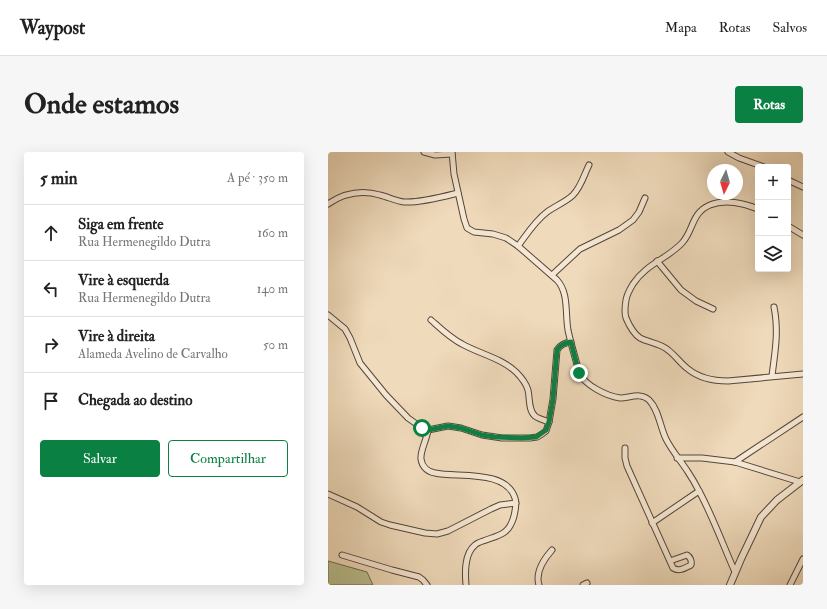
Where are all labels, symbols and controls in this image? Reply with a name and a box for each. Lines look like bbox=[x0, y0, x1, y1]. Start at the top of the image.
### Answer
text: Waypost bbox=[20, 16, 85, 40]
text: Mapa bbox=[665, 19, 697, 36]
text: Rotas bbox=[719, 19, 750, 36]
text: Salvos bbox=[772, 19, 807, 36]
button: Rotas bbox=[735, 86, 803, 123]
text: Onde estamos bbox=[24, 87, 179, 122]
north arrow bbox=[707, 164, 743, 200]
map controls bbox=[755, 164, 791, 272]
button: + bbox=[755, 164, 791, 200]
text: 5 min bbox=[40, 168, 78, 189]
text: A pé · 350 m bbox=[227, 170, 288, 186]
button: − bbox=[755, 200, 791, 236]
text: Siga em frente bbox=[78, 215, 164, 234]
icon: ahead bbox=[40, 222, 62, 244]
text: 160 m bbox=[257, 225, 288, 241]
text: Rua Hermenegildo Dutra bbox=[78, 234, 211, 250]
button: layers bbox=[755, 236, 791, 272]
text: Vire à esquerda bbox=[78, 271, 169, 290]
icon: left bbox=[40, 278, 62, 300]
text: 140 m bbox=[257, 281, 288, 297]
text: Rua Hermenegildo Dutra bbox=[78, 290, 211, 306]
text: Vire à direita bbox=[78, 327, 155, 346]
icon: right bbox=[40, 334, 62, 356]
text: 50 m bbox=[263, 337, 288, 353]
text: Alameda Avelino de Carvalho bbox=[78, 346, 228, 362]
route end bbox=[570, 364, 588, 382]
icon: arrive bbox=[40, 390, 62, 412]
text: Chegada ao destino bbox=[78, 391, 193, 410]
route start bbox=[413, 419, 431, 437]
button: Salvar bbox=[40, 440, 160, 477]
button: Compartilhar bbox=[168, 440, 288, 477]

